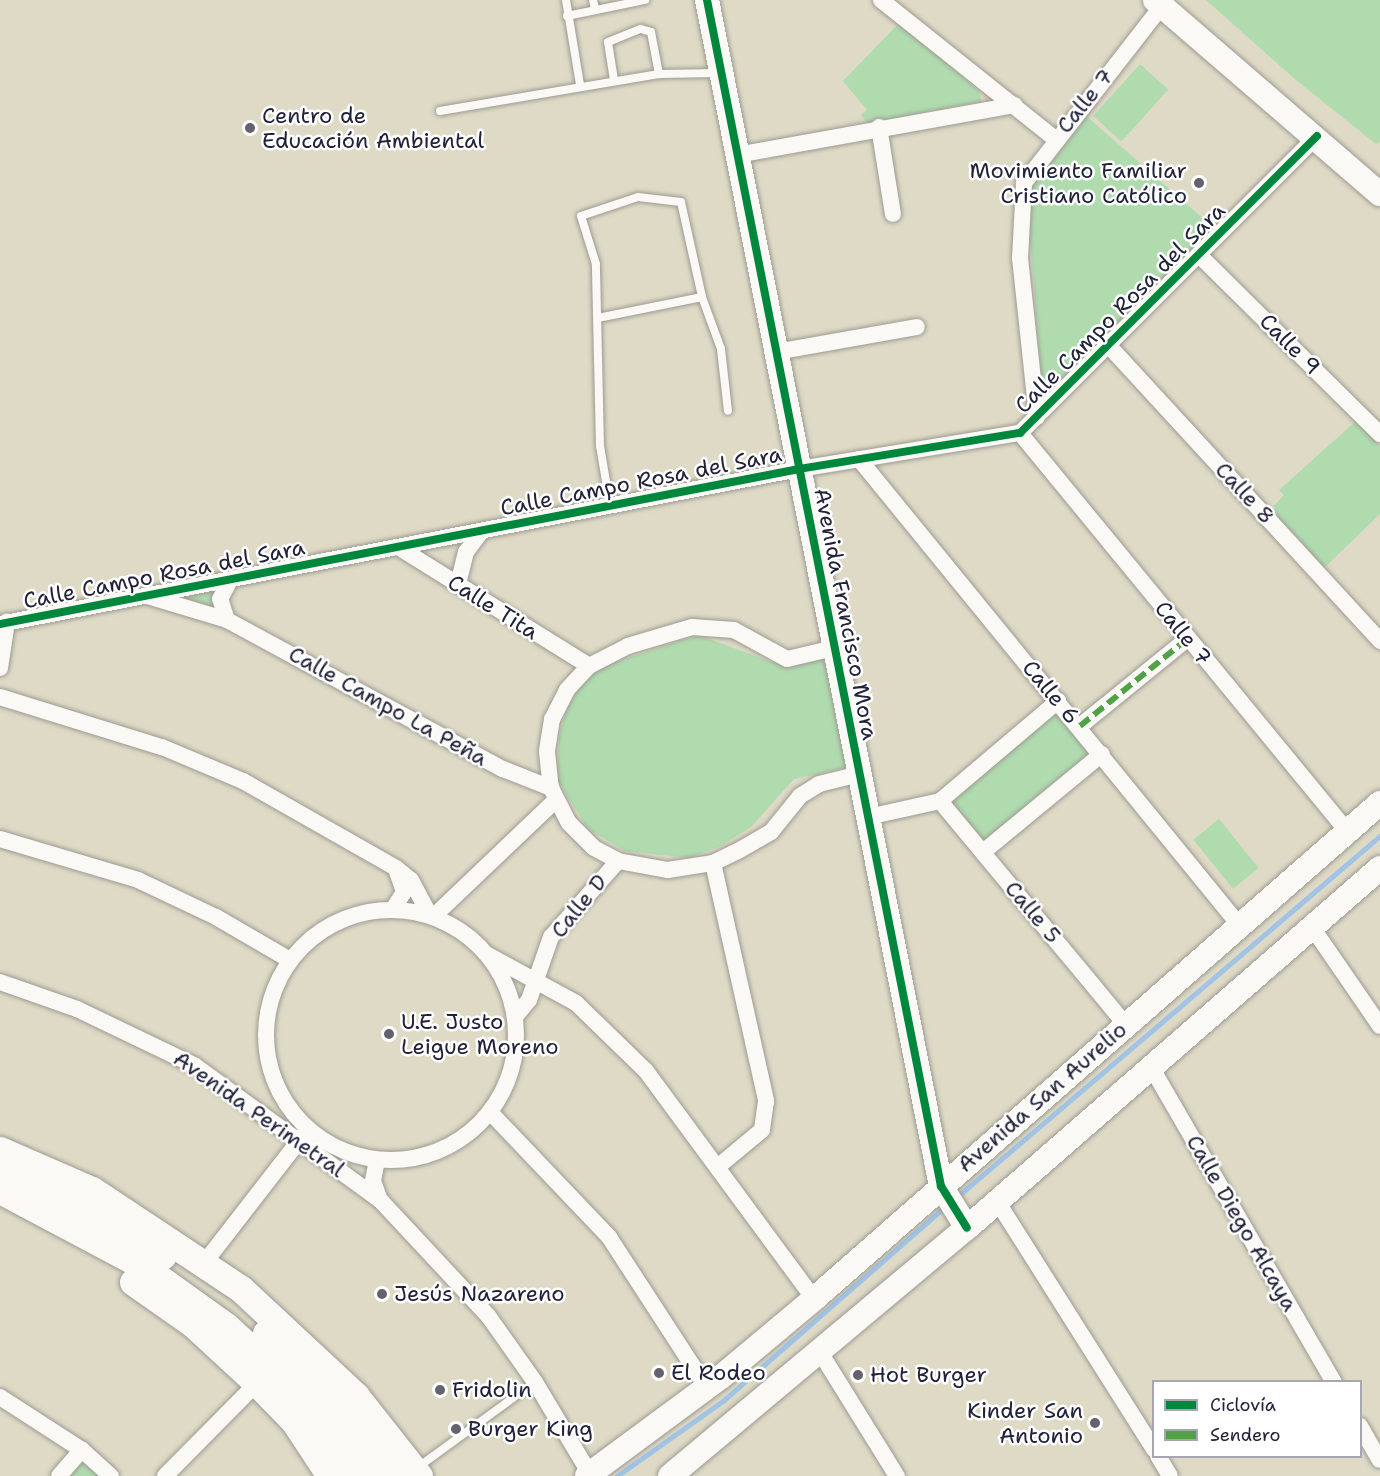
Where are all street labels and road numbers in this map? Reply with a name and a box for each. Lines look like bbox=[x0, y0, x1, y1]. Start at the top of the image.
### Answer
street label: Calle 7 bbox=[1051, 63, 1119, 139]
street label: Calle Campo Rosa del Sara bbox=[1009, 197, 1231, 419]
street label: Calle 9 bbox=[1254, 308, 1326, 380]
street label: Calle Campo Rosa del Sara bbox=[498, 441, 784, 521]
street label: Calle 8 bbox=[1210, 457, 1280, 529]
street label: Avenida Francisco Mora bbox=[809, 486, 883, 742]
street label: Calle Campo Rosa del Sara bbox=[21, 534, 307, 614]
street label: Calle Tita bbox=[443, 569, 543, 645]
street label: Calle 7 bbox=[1149, 595, 1217, 671]
street label: Calle Campo La Peña bbox=[284, 640, 492, 772]
street label: Calle 6 bbox=[1017, 655, 1085, 729]
street label: Calle D bbox=[545, 869, 613, 943]
street label: Calle 5 bbox=[999, 875, 1067, 949]
street label: Avenida San Aurelio bbox=[952, 1016, 1132, 1178]
street label: Avenida Perimetral bbox=[168, 1045, 350, 1183]
street label: Calle Diego Alcaya bbox=[1181, 1130, 1303, 1316]

